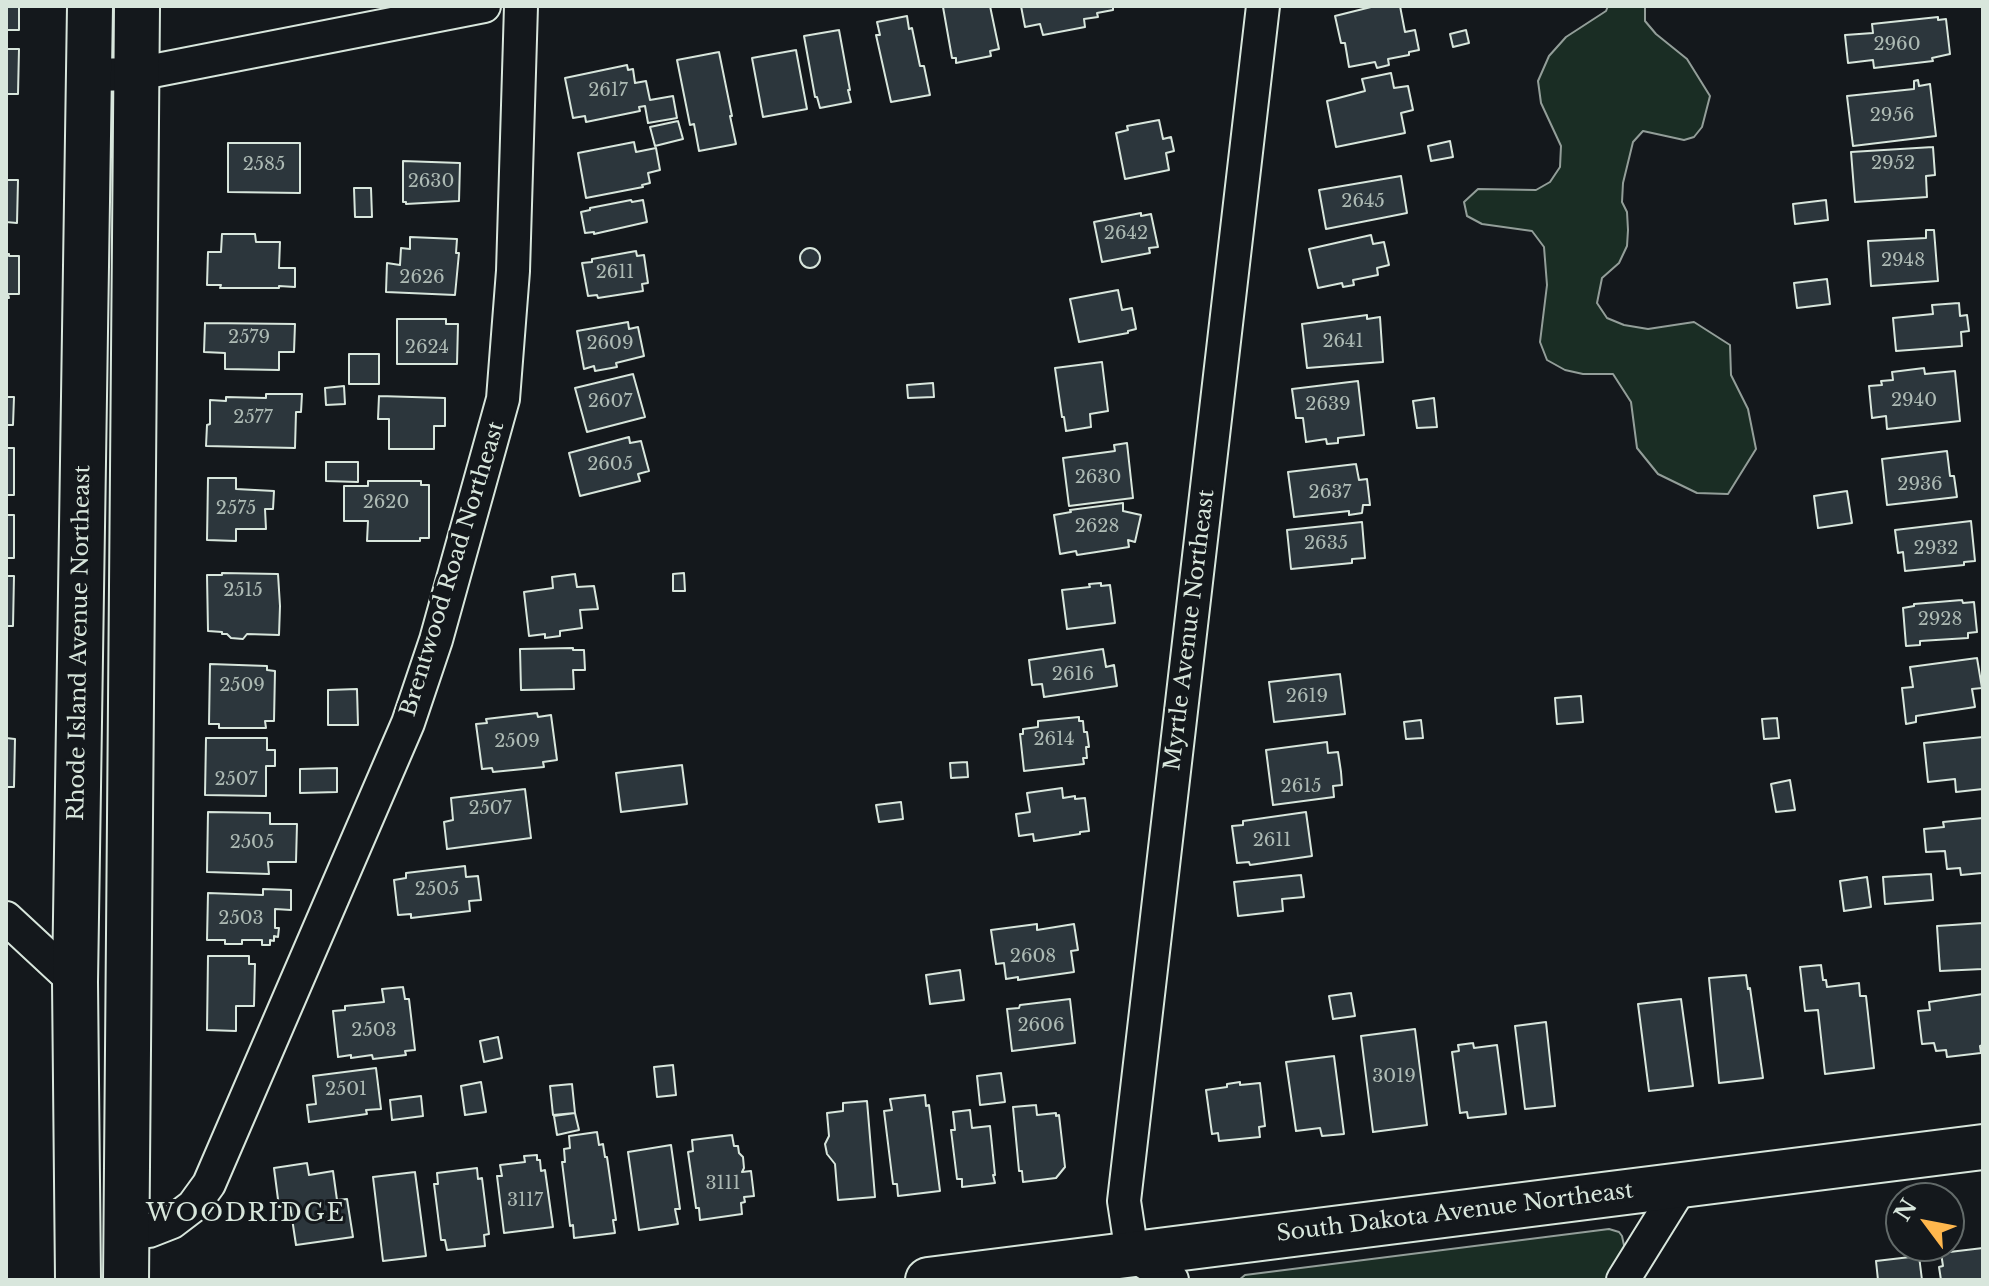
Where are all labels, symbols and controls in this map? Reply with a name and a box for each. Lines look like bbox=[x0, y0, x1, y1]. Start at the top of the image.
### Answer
house number: 2960 bbox=[1873, 34, 1921, 56]
house number: 2617 bbox=[588, 80, 628, 102]
house number: 2956 bbox=[1870, 105, 1914, 127]
house number: 2952 bbox=[1871, 153, 1915, 175]
house number: 2585 bbox=[243, 154, 285, 176]
house number: 2630 bbox=[408, 171, 454, 193]
house number: 2645 bbox=[1341, 191, 1385, 213]
house number: 2642 bbox=[1104, 223, 1148, 245]
house number: 2948 bbox=[1881, 250, 1925, 272]
house number: 2611 bbox=[596, 262, 634, 284]
house number: 2626 bbox=[399, 267, 445, 289]
house number: 2579 bbox=[228, 327, 270, 349]
house number: 2641 bbox=[1322, 331, 1364, 353]
house number: 2609 bbox=[586, 333, 634, 355]
house number: 2624 bbox=[405, 337, 449, 359]
house number: 2940 bbox=[1891, 390, 1937, 412]
house number: 2607 bbox=[588, 391, 632, 413]
house number: 2639 bbox=[1305, 394, 1351, 416]
house number: 2577 bbox=[233, 407, 273, 429]
street label: Brentwood Road Northeast bbox=[396, 418, 510, 720]
house number: 2605 bbox=[587, 454, 633, 476]
street label: Rhode Island Avenue Northeast bbox=[64, 465, 96, 821]
house number: 2630 bbox=[1075, 467, 1121, 489]
house number: 2936 bbox=[1897, 474, 1943, 496]
house number: 2637 bbox=[1309, 482, 1351, 504]
street label: Myrtle Avenue Northeast bbox=[1160, 488, 1220, 772]
house number: 2620 bbox=[363, 492, 409, 514]
house number: 2575 bbox=[216, 498, 256, 520]
house number: 2628 bbox=[1075, 516, 1119, 538]
house number: 2635 bbox=[1304, 533, 1348, 555]
house number: 2932 bbox=[1914, 538, 1958, 560]
house number: 2515 bbox=[223, 580, 263, 602]
house number: 2928 bbox=[1918, 609, 1962, 631]
house number: 2616 bbox=[1052, 664, 1094, 686]
house number: 2509 bbox=[219, 675, 265, 697]
house number: 2619 bbox=[1286, 686, 1328, 708]
house number: 2614 bbox=[1033, 729, 1075, 751]
house number: 2509 bbox=[494, 731, 540, 753]
house number: 2507 bbox=[214, 769, 258, 791]
house number: 2615 bbox=[1281, 776, 1321, 798]
house number: 2507 bbox=[468, 798, 512, 820]
house number: 2611 bbox=[1253, 830, 1291, 852]
house number: 2505 bbox=[230, 832, 274, 854]
house number: 2505 bbox=[415, 879, 459, 901]
house number: 2503 bbox=[218, 908, 264, 930]
house number: 2608 bbox=[1010, 946, 1056, 968]
house number: 2606 bbox=[1017, 1015, 1065, 1037]
house number: 2503 bbox=[351, 1020, 397, 1042]
house number: 3019 bbox=[1372, 1066, 1416, 1088]
house number: 2501 bbox=[325, 1079, 367, 1101]
house number: 3111 bbox=[705, 1173, 741, 1195]
street label: South Dakota Avenue Northeast bbox=[1275, 1178, 1635, 1248]
north arrow bbox=[1885, 1182, 1965, 1262]
house number: 3117 bbox=[507, 1190, 543, 1212]
text: N bbox=[1889, 1194, 1923, 1226]
district label: WOODRIDGE bbox=[146, 1200, 346, 1228]

